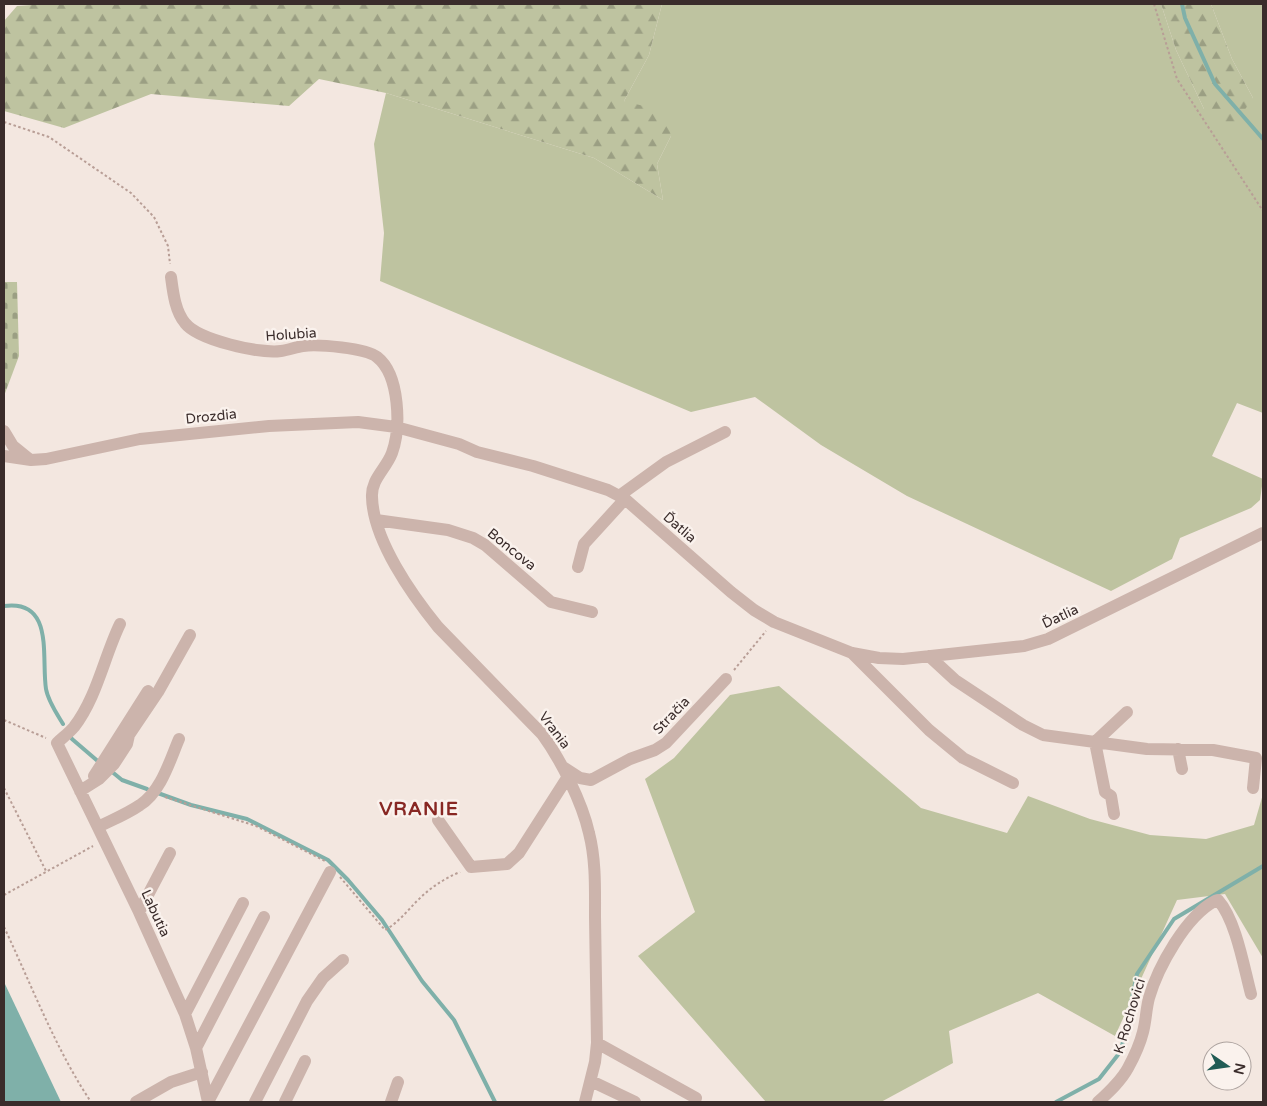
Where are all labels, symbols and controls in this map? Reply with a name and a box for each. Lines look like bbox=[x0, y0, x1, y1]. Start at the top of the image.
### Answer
street label: Holubia bbox=[265, 324, 317, 345]
street label: Drozdia bbox=[185, 405, 237, 428]
street label: Ďatlia bbox=[660, 508, 700, 546]
street label: Boncova bbox=[484, 525, 539, 574]
street label: Ďatlia bbox=[1039, 601, 1081, 632]
street label: Stračia bbox=[649, 693, 693, 738]
street label: Vrania bbox=[535, 708, 574, 752]
district label: VRANIE bbox=[379, 798, 459, 820]
street label: Labutia bbox=[137, 887, 174, 939]
street label: K Rochovici bbox=[1110, 976, 1149, 1056]
north arrow bbox=[1202, 1041, 1252, 1091]
text: N bbox=[1230, 1061, 1249, 1076]

